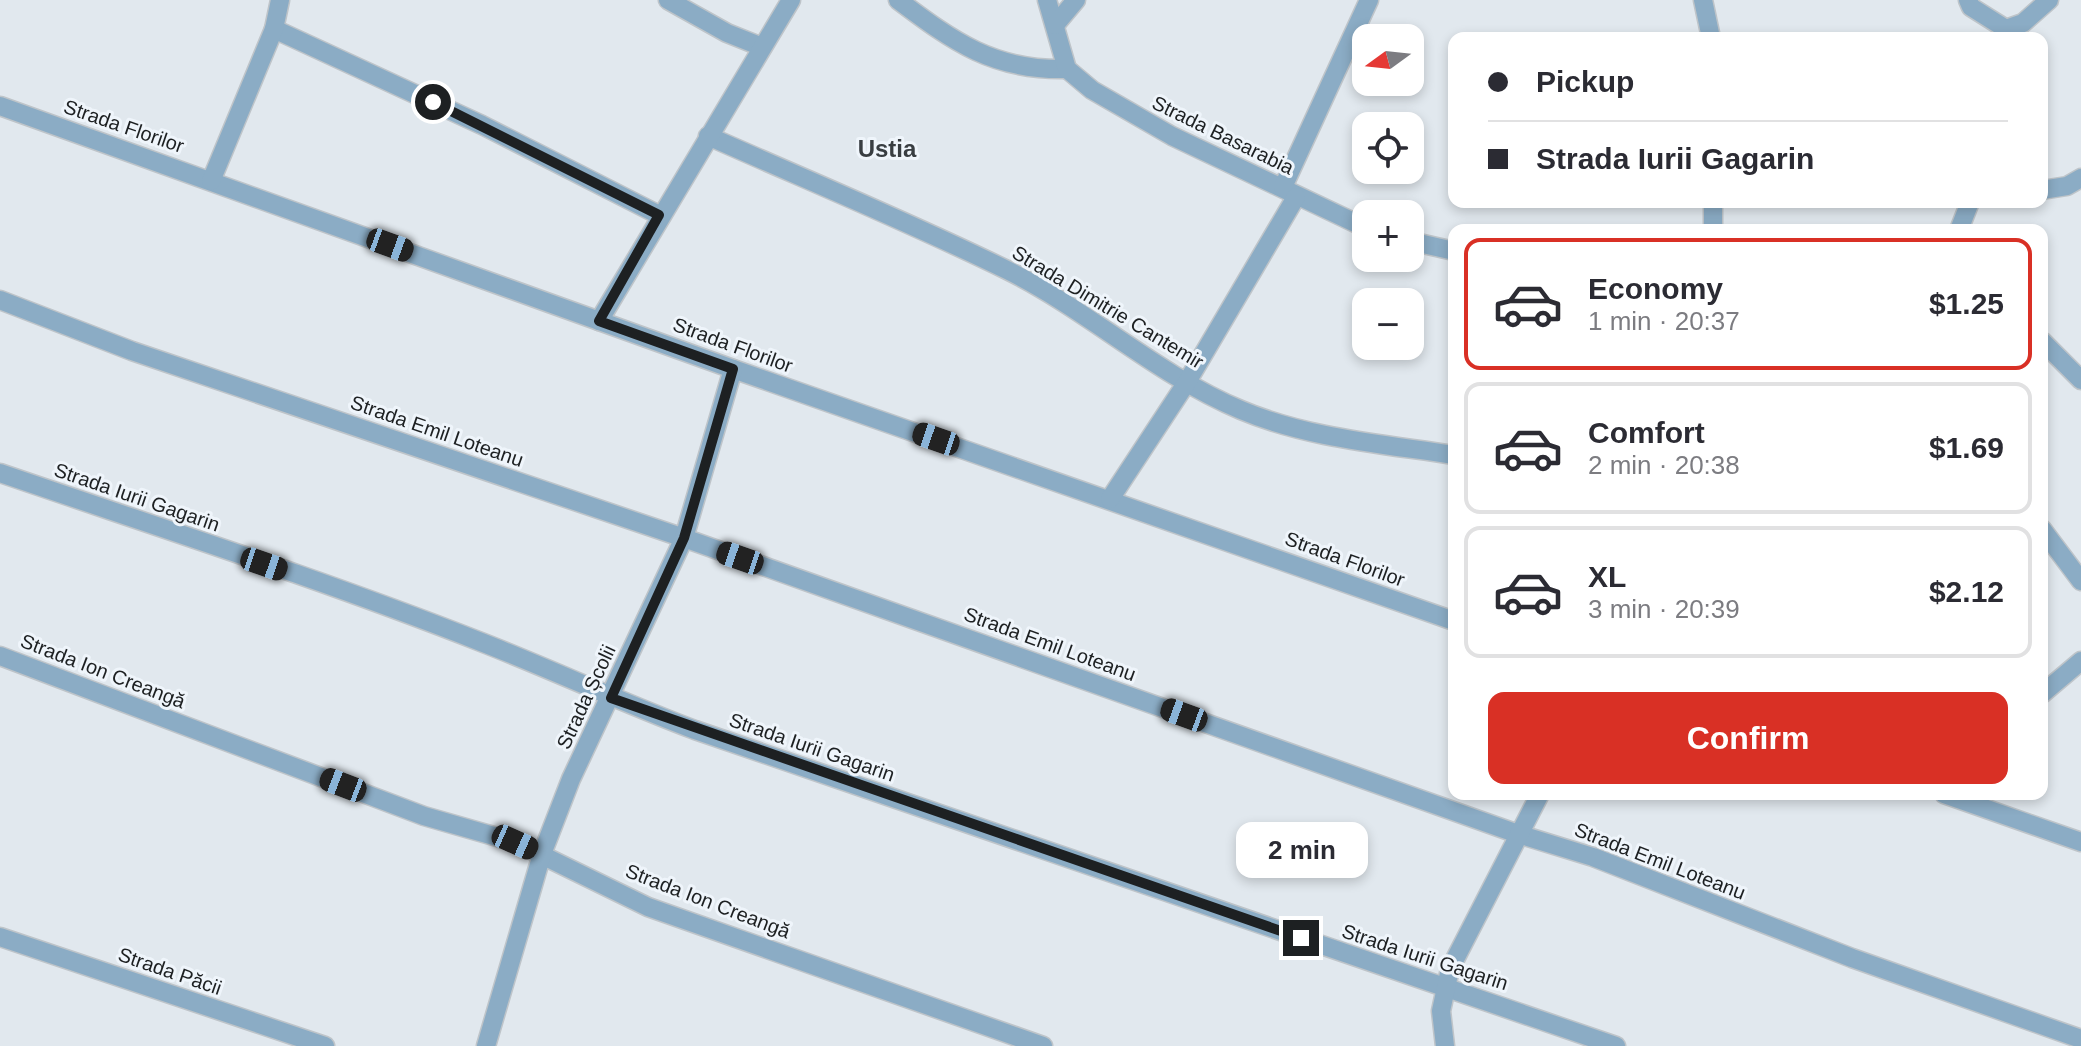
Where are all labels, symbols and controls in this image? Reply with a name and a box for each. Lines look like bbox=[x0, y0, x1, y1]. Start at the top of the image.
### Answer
north arrow bbox=[1352, 24, 1424, 96]
map controls bbox=[1352, 24, 1424, 360]
text: Pickup bbox=[1536, 65, 1634, 98]
route start bbox=[415, 84, 451, 120]
street label: Strada Basarabia bbox=[1149, 91, 1298, 179]
street label: Strada Florilor bbox=[61, 95, 187, 157]
button: locate bbox=[1352, 112, 1424, 184]
district label: Ustia bbox=[858, 135, 917, 162]
text: Strada Iurii Gagarin bbox=[1536, 142, 1814, 175]
button: + bbox=[1352, 200, 1424, 272]
car bbox=[363, 226, 417, 264]
street label: Strada Dimitrie Cantemir bbox=[1008, 241, 1208, 373]
icon: car bbox=[1492, 268, 1564, 340]
text: Economy bbox=[1588, 272, 1723, 305]
text: $1.25 bbox=[1929, 287, 2004, 320]
button: − bbox=[1352, 288, 1424, 360]
text: 1 min · 20:37 bbox=[1588, 306, 1740, 336]
street label: Strada Florilor bbox=[670, 313, 796, 377]
street label: Strada Emil Loteanu bbox=[348, 391, 526, 471]
icon: car bbox=[1492, 412, 1564, 484]
text: Comfort bbox=[1588, 416, 1705, 449]
car bbox=[909, 420, 963, 458]
text: $1.69 bbox=[1929, 431, 2004, 464]
text: 2 min · 20:38 bbox=[1588, 450, 1740, 480]
street label: Strada Iurii Gagarin bbox=[51, 458, 223, 536]
street label: Strada Florilor bbox=[1282, 527, 1408, 591]
car bbox=[713, 539, 767, 577]
car bbox=[237, 545, 291, 583]
icon: car bbox=[1492, 556, 1564, 628]
text: XL bbox=[1588, 560, 1626, 593]
text: $2.12 bbox=[1929, 575, 2004, 608]
text: 3 min · 20:39 bbox=[1588, 594, 1740, 624]
street label: Strada Emil Loteanu bbox=[961, 603, 1139, 685]
street label: Strada Ion Creangă bbox=[18, 629, 189, 713]
street label: Strada Școlii bbox=[552, 641, 620, 753]
button: Confirm bbox=[1488, 692, 2008, 784]
car bbox=[1157, 696, 1211, 734]
street label: Strada Iurii Gagarin bbox=[726, 708, 898, 786]
car bbox=[316, 765, 370, 805]
street label: Strada Emil Loteanu bbox=[1571, 818, 1749, 904]
car bbox=[488, 821, 542, 863]
callout: 2 min bbox=[1235, 822, 1367, 878]
text: 2 min bbox=[1268, 835, 1336, 865]
street label: Strada Ion Creangă bbox=[623, 859, 794, 943]
route end bbox=[1283, 920, 1319, 956]
street label: Strada Iurii Gagarin bbox=[1339, 920, 1511, 994]
street label: Strada Păcii bbox=[115, 943, 225, 999]

